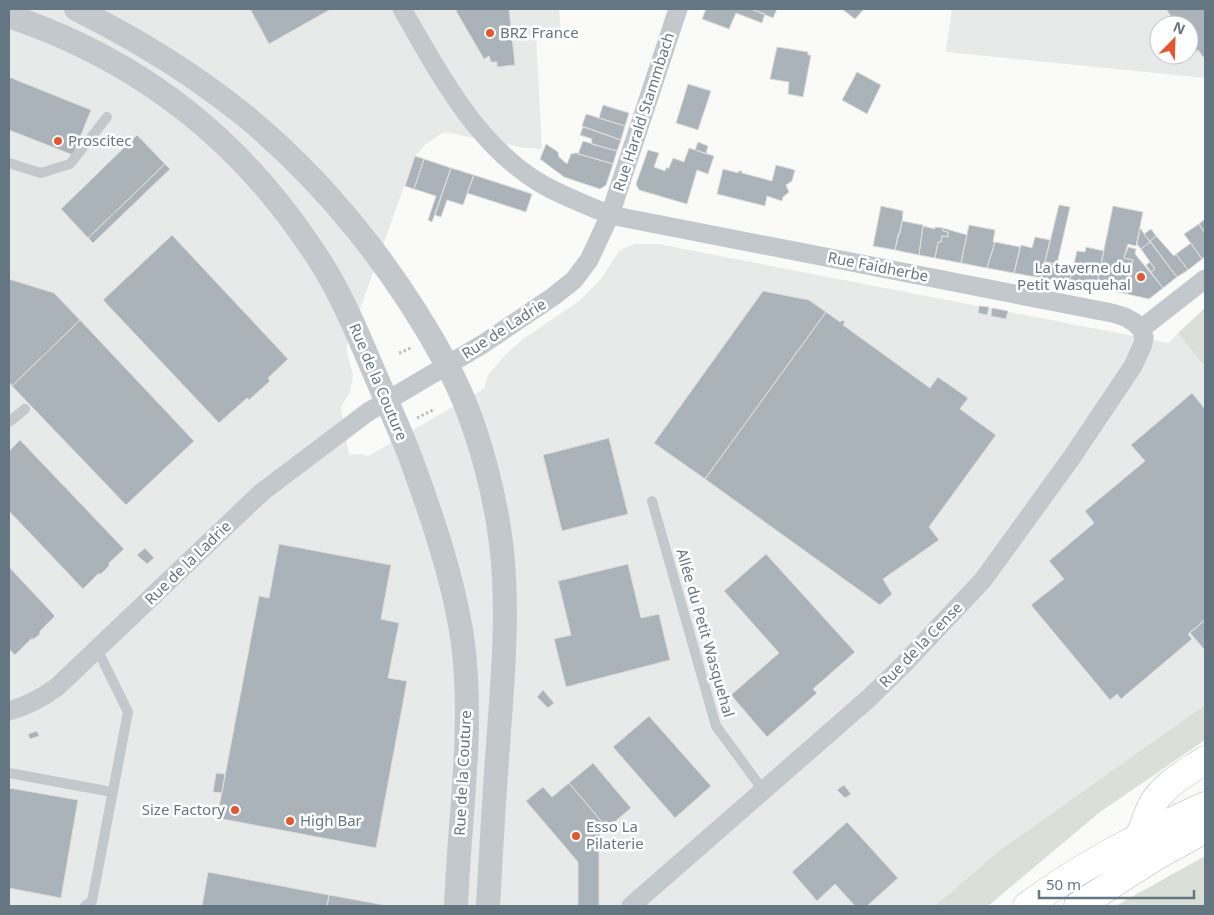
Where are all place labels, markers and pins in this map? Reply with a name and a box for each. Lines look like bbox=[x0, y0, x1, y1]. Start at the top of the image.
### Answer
place label: BRZ France bbox=[500, 22, 579, 42]
marker: BRZ France bbox=[484, 27, 496, 39]
place label: Proscitec bbox=[68, 130, 131, 150]
marker: Proscitec bbox=[52, 135, 64, 147]
place label: La taverne du Petit Wasquehal bbox=[1017, 257, 1131, 294]
marker: La taverne du Petit Wasquehal bbox=[1135, 271, 1147, 283]
place label: Size Factory bbox=[142, 799, 225, 819]
marker: Size Factory bbox=[229, 804, 241, 816]
place label: High Bar bbox=[300, 810, 362, 830]
marker: High Bar bbox=[284, 815, 296, 827]
place label: Esso La Pilaterie bbox=[586, 816, 644, 853]
marker: Esso La Pilaterie bbox=[570, 830, 582, 842]

